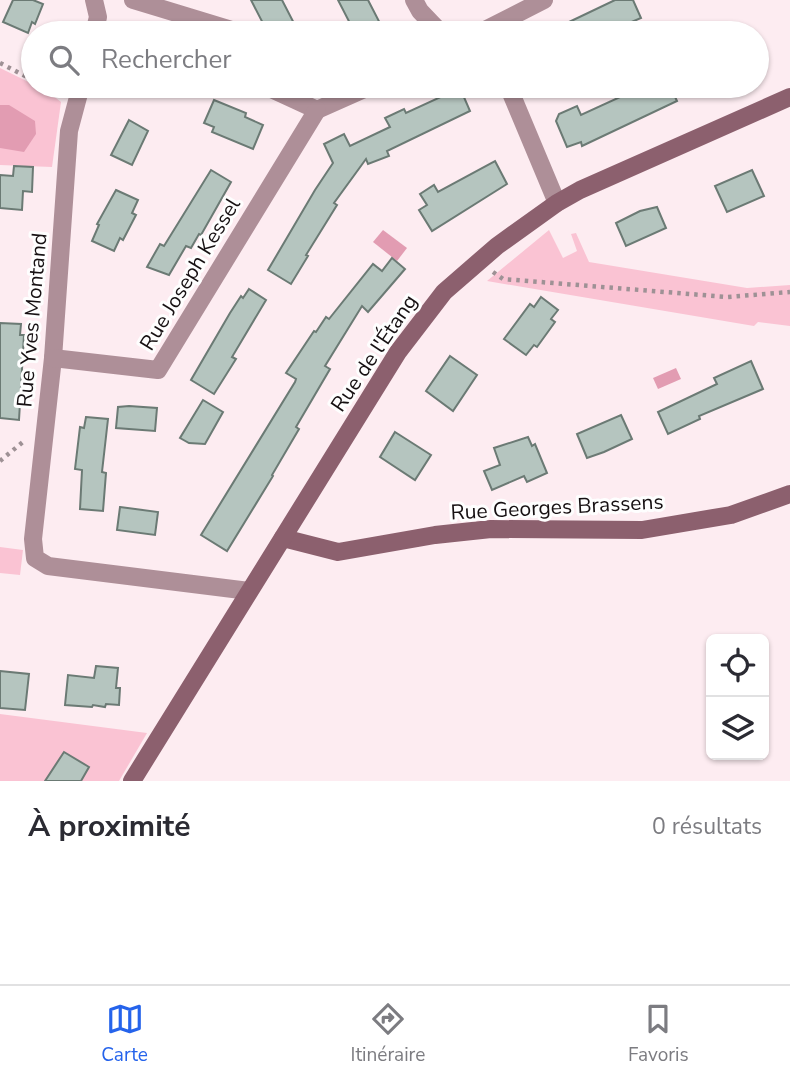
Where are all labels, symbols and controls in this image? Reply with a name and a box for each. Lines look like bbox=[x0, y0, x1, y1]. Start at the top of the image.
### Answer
search box bbox=[21, 21, 769, 98]
icon: search bbox=[45, 41, 83, 79]
text: Rechercher bbox=[101, 42, 232, 77]
street label: Rue Joseph Kessel bbox=[133, 192, 247, 356]
street label: Rue Yves Montand bbox=[10, 232, 54, 408]
street label: Rue de l'Étang bbox=[324, 289, 424, 417]
street label: Rue Georges Brassens bbox=[450, 487, 664, 527]
map controls bbox=[706, 634, 769, 760]
button: locate bbox=[706, 634, 769, 697]
button: layers bbox=[706, 697, 769, 760]
text: À proximité bbox=[28, 806, 190, 847]
text: 0 résultats bbox=[652, 811, 762, 842]
tab: Carte bbox=[101, 1000, 148, 1068]
tab: Itinéraire bbox=[351, 1000, 425, 1068]
tab: Favoris bbox=[628, 1000, 689, 1068]

